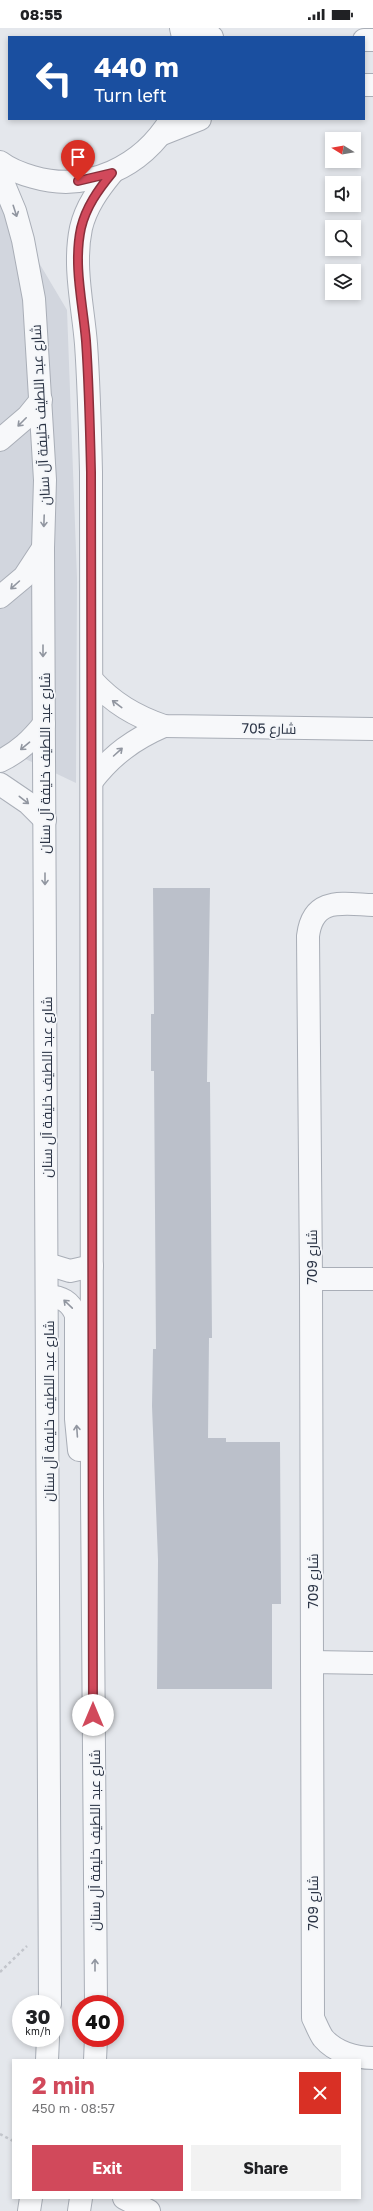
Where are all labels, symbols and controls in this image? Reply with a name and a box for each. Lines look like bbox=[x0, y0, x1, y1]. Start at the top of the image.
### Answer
text: 08:55 bbox=[20, 5, 62, 23]
text: 440 m bbox=[94, 50, 179, 83]
icon: left bbox=[28, 52, 80, 104]
text: Turn left bbox=[94, 84, 167, 106]
north arrow bbox=[325, 132, 361, 168]
map controls bbox=[325, 132, 361, 300]
pin bbox=[61, 140, 95, 181]
icon: arrive bbox=[67, 146, 89, 168]
button: sound bbox=[325, 176, 361, 212]
one-way arrow bbox=[12, 205, 19, 218]
button: search bbox=[325, 220, 361, 256]
button: layers bbox=[325, 264, 361, 300]
street label: شارع عبد اللطيف خليفة آل سنان bbox=[27, 324, 54, 506]
one-way arrow bbox=[17, 417, 27, 427]
one-way arrow bbox=[40, 514, 48, 527]
one-way arrow bbox=[10, 580, 20, 590]
one-way arrow bbox=[39, 644, 47, 657]
street label: شارع عبد اللطيف خليفة آل سنان bbox=[36, 672, 54, 854]
one-way arrow bbox=[111, 699, 122, 708]
street label: شارع 705 bbox=[241, 719, 297, 738]
one-way arrow bbox=[19, 741, 30, 750]
one-way arrow bbox=[113, 747, 123, 757]
one-way arrow bbox=[19, 795, 30, 804]
one-way arrow bbox=[41, 872, 49, 885]
street label: شارع عبد اللطيف خليفة آل سنان bbox=[38, 996, 56, 1178]
street label: شارع 709 bbox=[303, 1229, 321, 1285]
one-way arrow bbox=[63, 1299, 73, 1309]
street label: شارع عبد اللطيف خليفة آل سنان bbox=[40, 1320, 58, 1502]
one-way arrow bbox=[74, 1425, 81, 1438]
street label: شارع 709 bbox=[304, 1553, 322, 1609]
position arrow bbox=[72, 1694, 114, 1736]
street label: شارع عبد اللطيف خليفة آل سنان bbox=[86, 1749, 104, 1931]
street label: شارع 709 bbox=[304, 1875, 322, 1931]
one-way arrow bbox=[91, 1959, 99, 1972]
speed limit sign: 40 bbox=[72, 1995, 124, 2047]
text: 30 bbox=[25, 2004, 51, 2028]
text: km/h bbox=[25, 2025, 51, 2037]
text: 2 min bbox=[32, 2070, 95, 2099]
button: close bbox=[299, 2072, 341, 2114]
text: 450 m · 08:57 bbox=[32, 2100, 115, 2116]
button: Exit bbox=[32, 2145, 183, 2191]
button: Share bbox=[191, 2145, 341, 2191]

